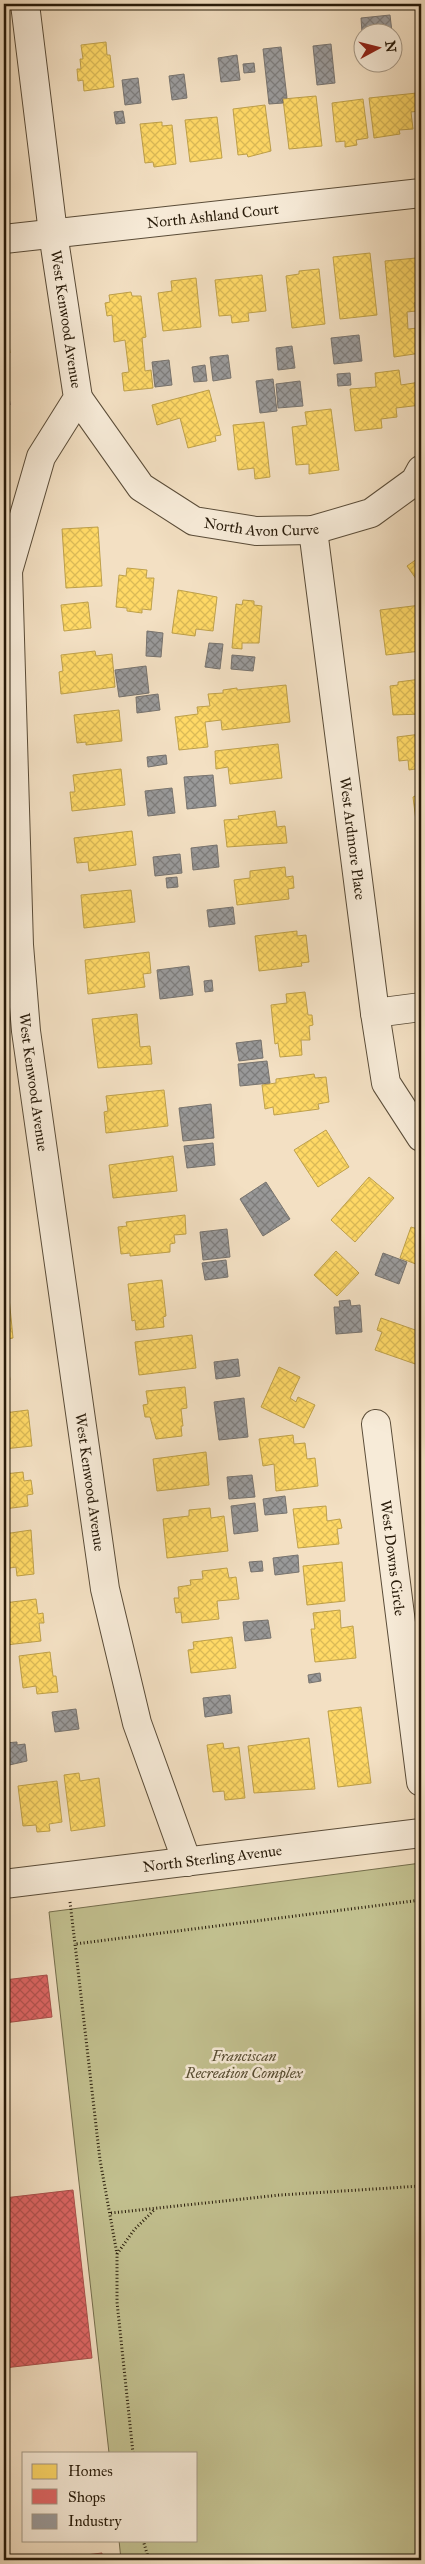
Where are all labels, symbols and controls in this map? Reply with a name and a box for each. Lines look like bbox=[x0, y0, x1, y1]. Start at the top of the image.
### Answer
north arrow bbox=[352, 22, 402, 72]
text: N bbox=[381, 40, 400, 54]
street label: North Ashland Court bbox=[146, 200, 280, 232]
street label: West Kenwood Avenue bbox=[47, 249, 85, 390]
street label: North Avon Curve bbox=[203, 514, 321, 540]
street label: West Ardmore Place bbox=[336, 776, 369, 901]
street label: West Kenwood Avenue bbox=[16, 1012, 52, 1152]
street label: West Kenwood Avenue bbox=[71, 1412, 109, 1552]
street label: West Downs Circle bbox=[377, 1499, 409, 1617]
street label: North Sterling Avenue bbox=[142, 1841, 283, 1876]
park label: Franciscan Recreation Complex bbox=[184, 2047, 303, 2083]
legend bbox=[22, 2452, 198, 2542]
text: Homes bbox=[68, 2462, 113, 2480]
text: Shops bbox=[68, 2488, 106, 2506]
text: Industry bbox=[68, 2512, 122, 2530]

